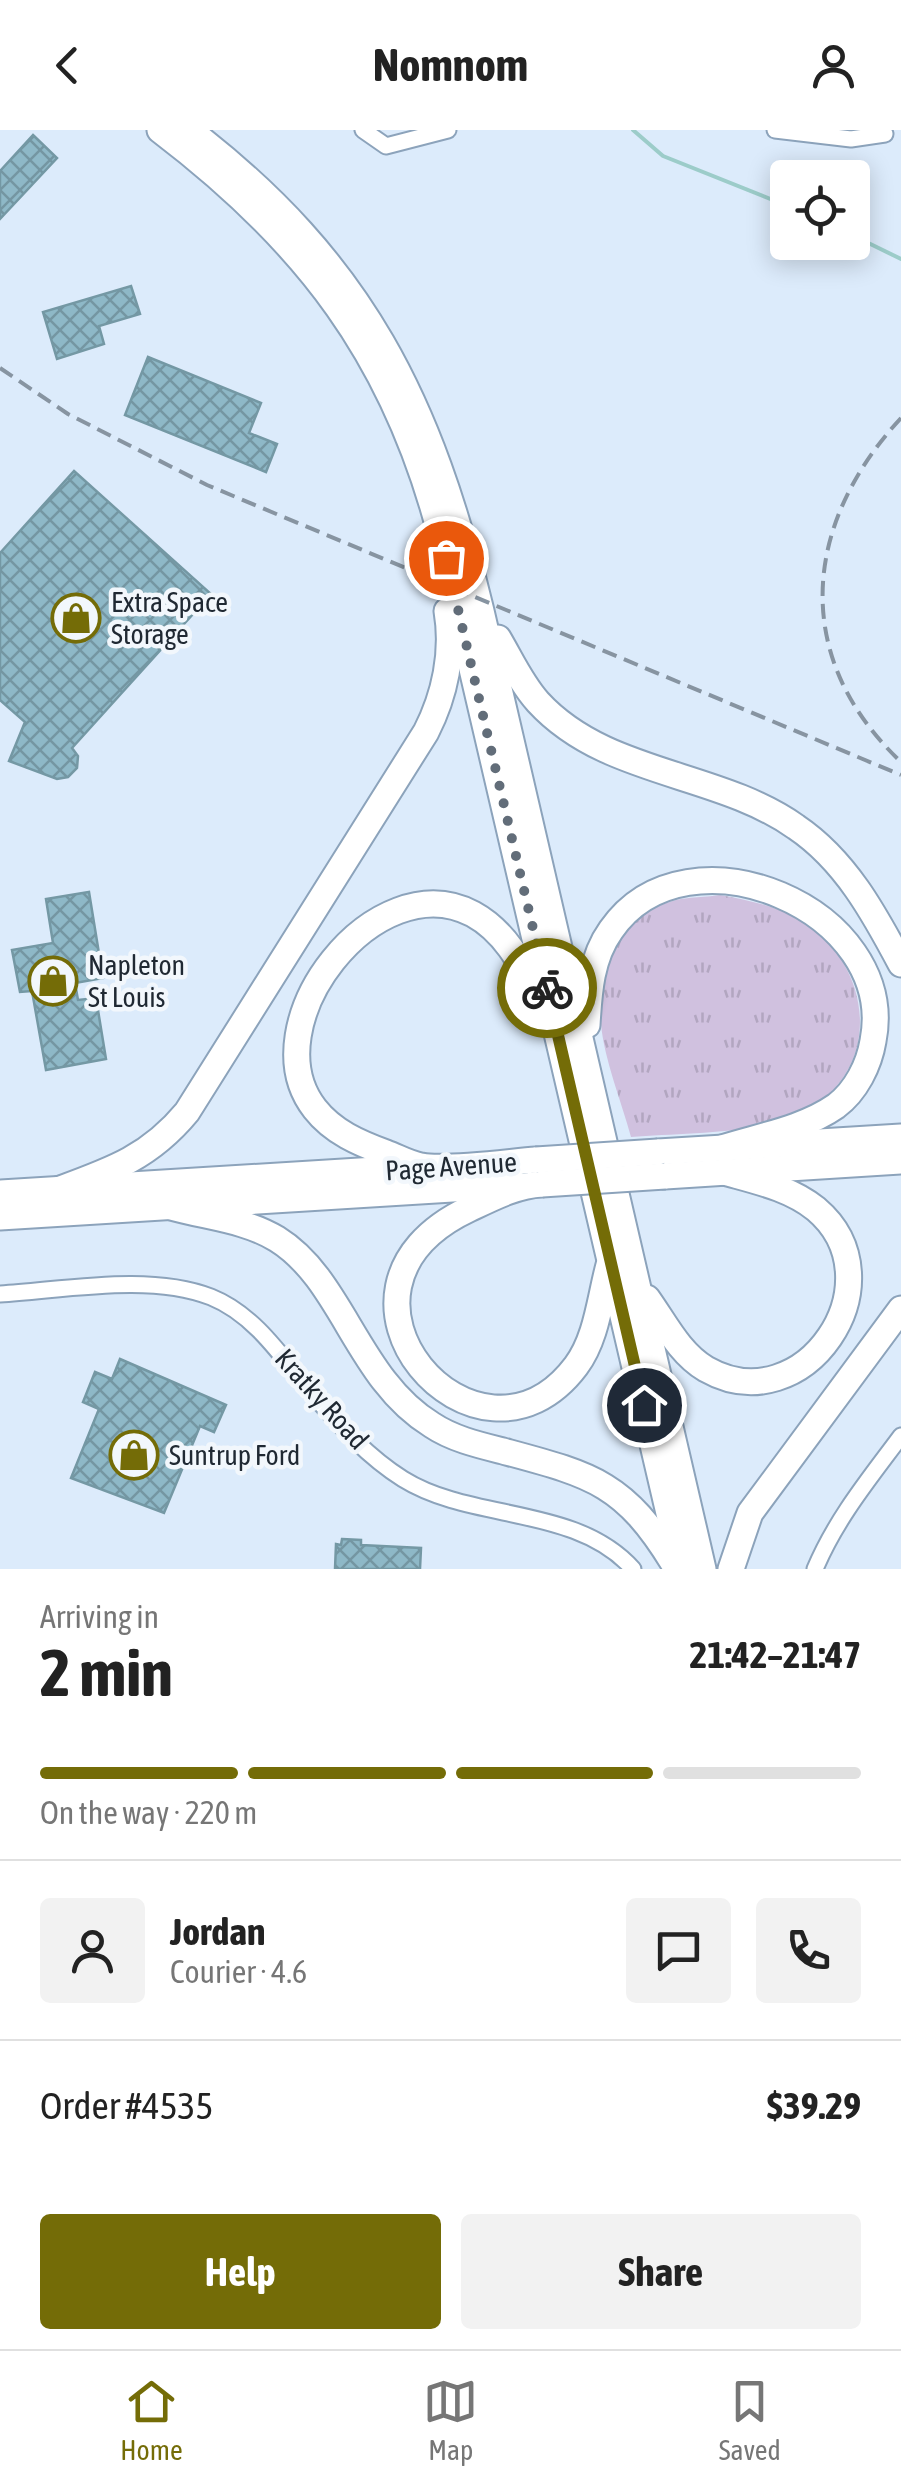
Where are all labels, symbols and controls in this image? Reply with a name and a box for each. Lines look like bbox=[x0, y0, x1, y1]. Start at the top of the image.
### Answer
icon: back bbox=[40, 38, 95, 93]
icon: person bbox=[806, 38, 861, 93]
text: Nomnom bbox=[373, 39, 528, 91]
map controls bbox=[770, 160, 870, 260]
button: locate bbox=[770, 160, 870, 260]
pin bbox=[404, 516, 489, 601]
icon: bag bbox=[419, 531, 474, 586]
place label: Extra Space Storage bbox=[111, 586, 228, 650]
shop icon: Extra Space Storage bbox=[50, 592, 102, 644]
courier bbox=[497, 938, 597, 1038]
place label: Napleton St Louis bbox=[88, 949, 185, 1013]
shop icon: Napleton St Louis bbox=[27, 955, 79, 1007]
icon: bike bbox=[520, 961, 575, 1016]
street label: Page Avenue bbox=[384, 1145, 518, 1187]
street label: Kratky Road bbox=[269, 1342, 375, 1456]
pin bbox=[602, 1363, 687, 1448]
icon: home bbox=[617, 1378, 672, 1433]
shop icon: Suntrup Ford bbox=[108, 1429, 160, 1481]
place label: Suntrup Ford bbox=[169, 1439, 300, 1471]
text: Arriving in bbox=[40, 1598, 159, 1635]
text: 21:42–21:47 bbox=[689, 1633, 861, 1676]
text: 2 min bbox=[40, 1635, 173, 1710]
text: On the way · 220 m bbox=[40, 1794, 257, 1831]
button: person bbox=[40, 1898, 145, 2003]
button: chat bbox=[626, 1898, 731, 2003]
button: phone bbox=[756, 1898, 861, 2003]
text: Jordan bbox=[170, 1910, 265, 1953]
text: Courier · 4.6 bbox=[170, 1953, 307, 1990]
text: Order #4535 bbox=[40, 2084, 213, 2127]
text: $39.29 bbox=[767, 2084, 861, 2127]
button: Help bbox=[40, 2214, 441, 2329]
button: Share bbox=[461, 2214, 861, 2329]
tab: Home bbox=[120, 2374, 183, 2466]
tab: Map bbox=[423, 2374, 478, 2466]
tab: Saved bbox=[719, 2374, 781, 2466]

